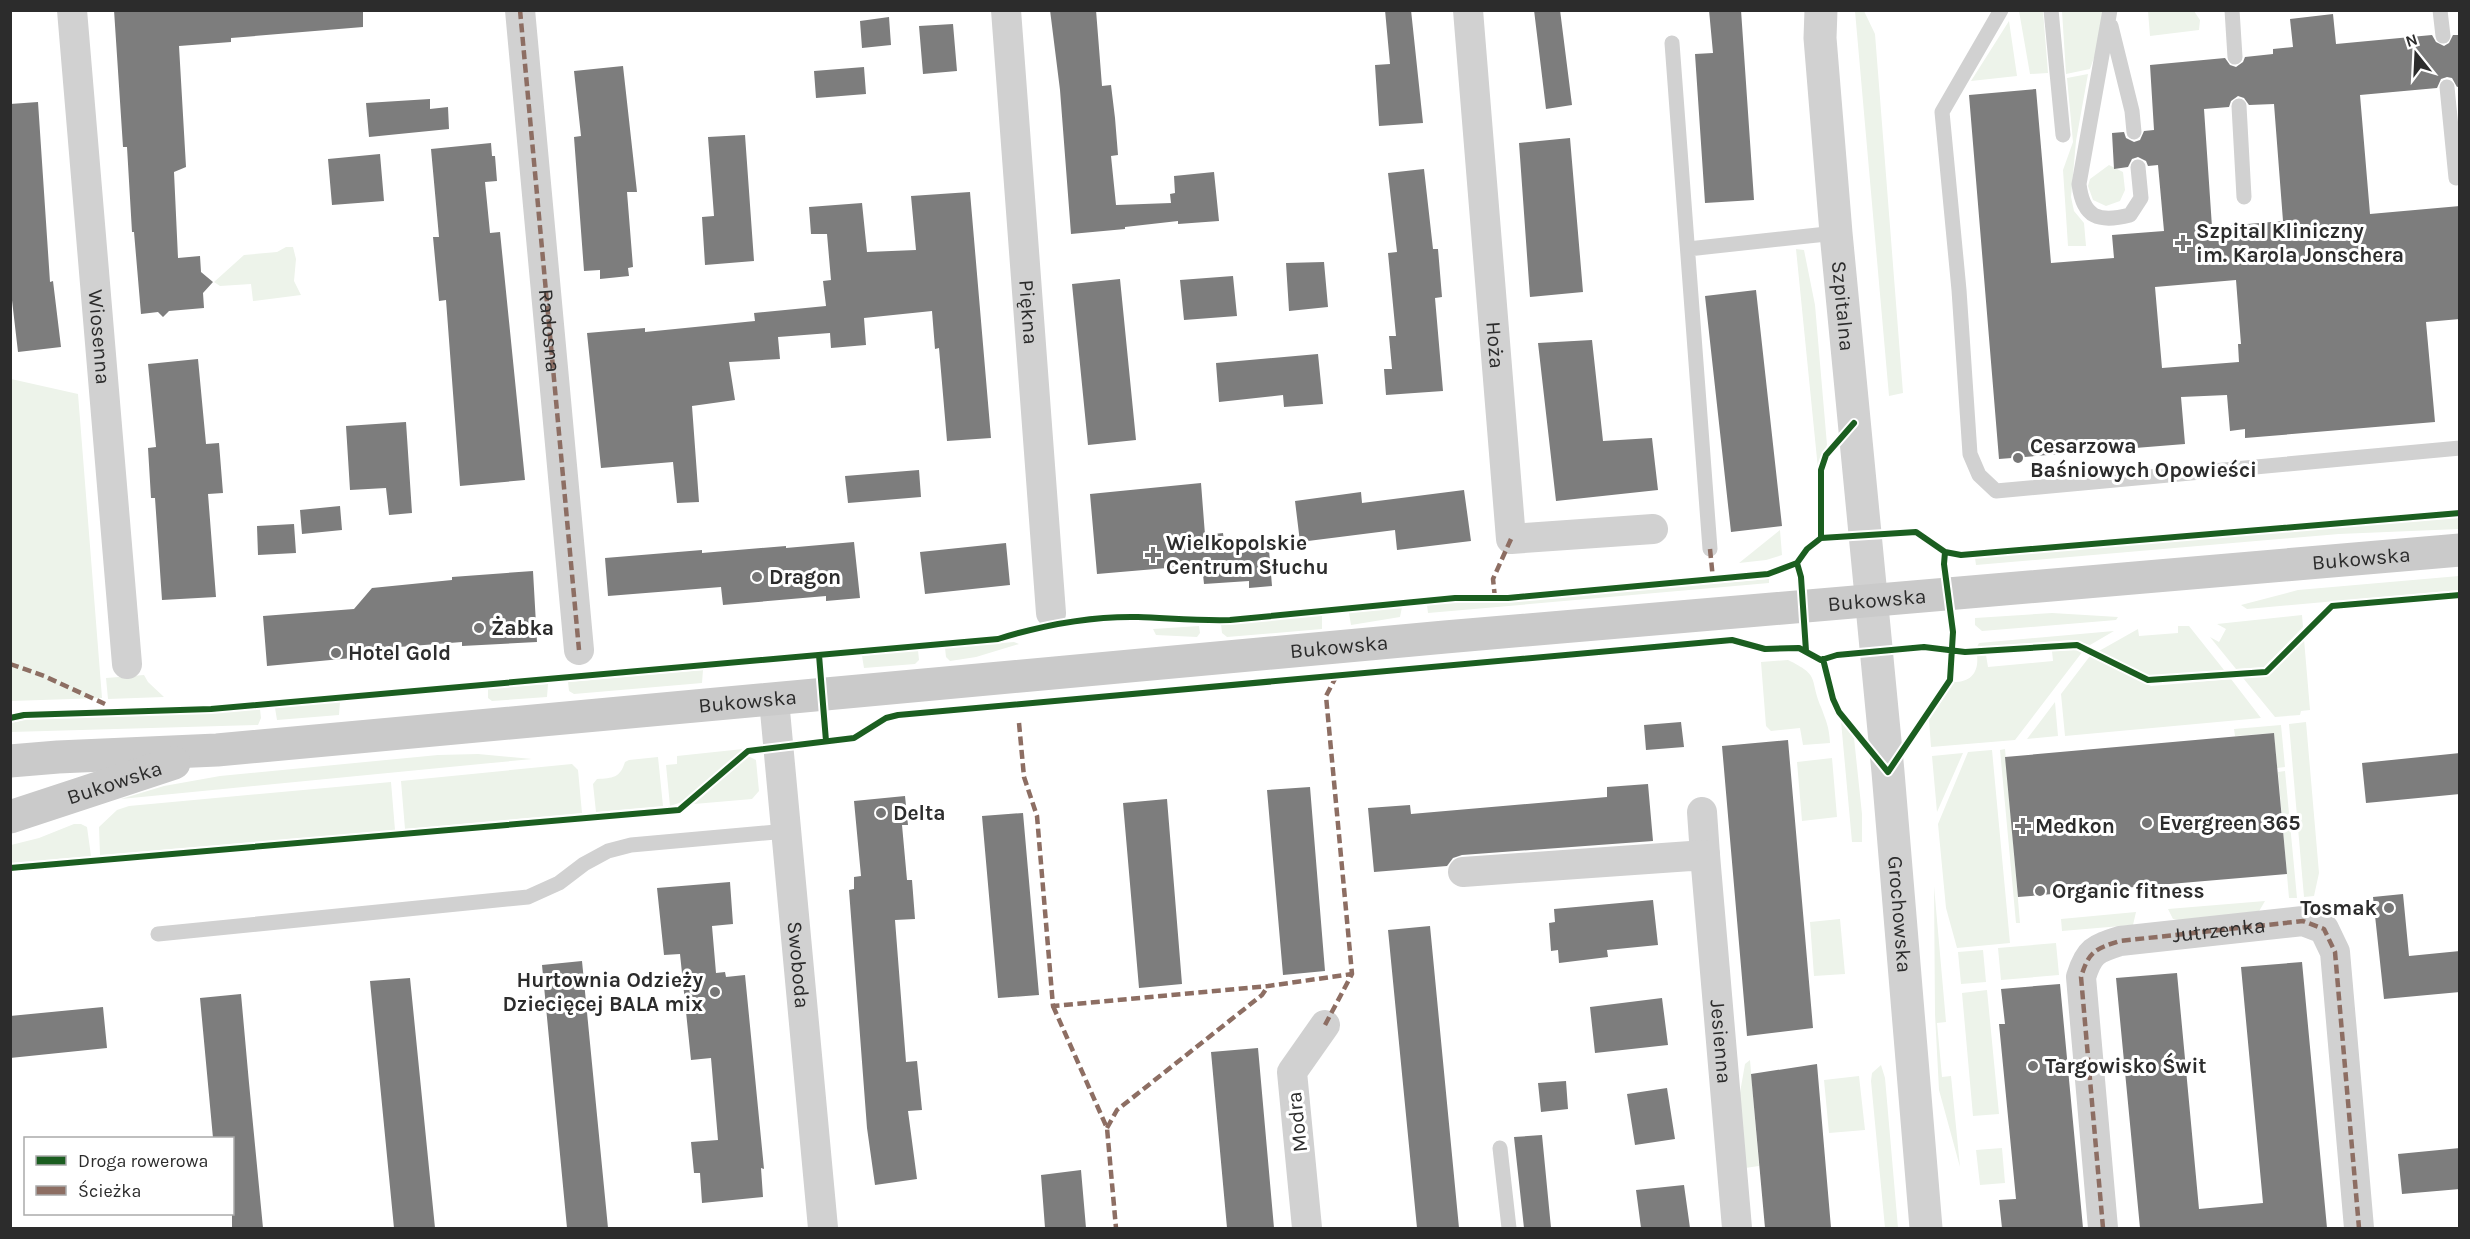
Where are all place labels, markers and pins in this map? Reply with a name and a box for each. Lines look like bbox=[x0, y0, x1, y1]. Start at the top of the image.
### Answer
place label: Szpital Kliniczny im. Karola Jonschera bbox=[2196, 219, 2404, 267]
marker: Szpital Kliniczny im. Karola Jonschera bbox=[2174, 234, 2192, 252]
place label: Cesarzowa Baśniowych Opowieści bbox=[2030, 434, 2257, 482]
marker: Cesarzowa Baśniowych Opowieści bbox=[2011, 451, 2025, 465]
place label: Wielkopolskie Centrum Słuchu bbox=[1166, 531, 1329, 579]
marker: Wielkopolskie Centrum Słuchu bbox=[1144, 546, 1162, 564]
place label: Dragon bbox=[769, 565, 841, 589]
marker: Dragon bbox=[750, 570, 764, 584]
place label: Żabka bbox=[491, 615, 554, 640]
marker: Żabka bbox=[472, 621, 486, 635]
place label: Hotel Gold bbox=[348, 641, 451, 665]
marker: Hotel Gold bbox=[329, 646, 343, 660]
place label: Delta bbox=[893, 801, 946, 825]
marker: Delta bbox=[874, 806, 888, 820]
place label: Evergreen 365 bbox=[2159, 811, 2301, 835]
place label: Medkon bbox=[2035, 814, 2115, 838]
marker: Evergreen 365 bbox=[2140, 816, 2154, 830]
marker: Medkon bbox=[2016, 819, 2030, 833]
place label: Organic fitness bbox=[2052, 879, 2205, 903]
marker: Organic fitness bbox=[2033, 884, 2047, 898]
place label: Tosmak bbox=[2300, 896, 2378, 920]
marker: Tosmak bbox=[2382, 901, 2396, 915]
place label: Hurtownia Odzieży Dziecięcej BALA mix bbox=[502, 968, 703, 1016]
marker: Hurtownia Odzieży Dziecięcej BALA mix bbox=[708, 985, 722, 999]
place label: Targowisko Świt bbox=[2045, 1052, 2207, 1078]
marker: Targowisko Świt bbox=[2026, 1059, 2040, 1073]

